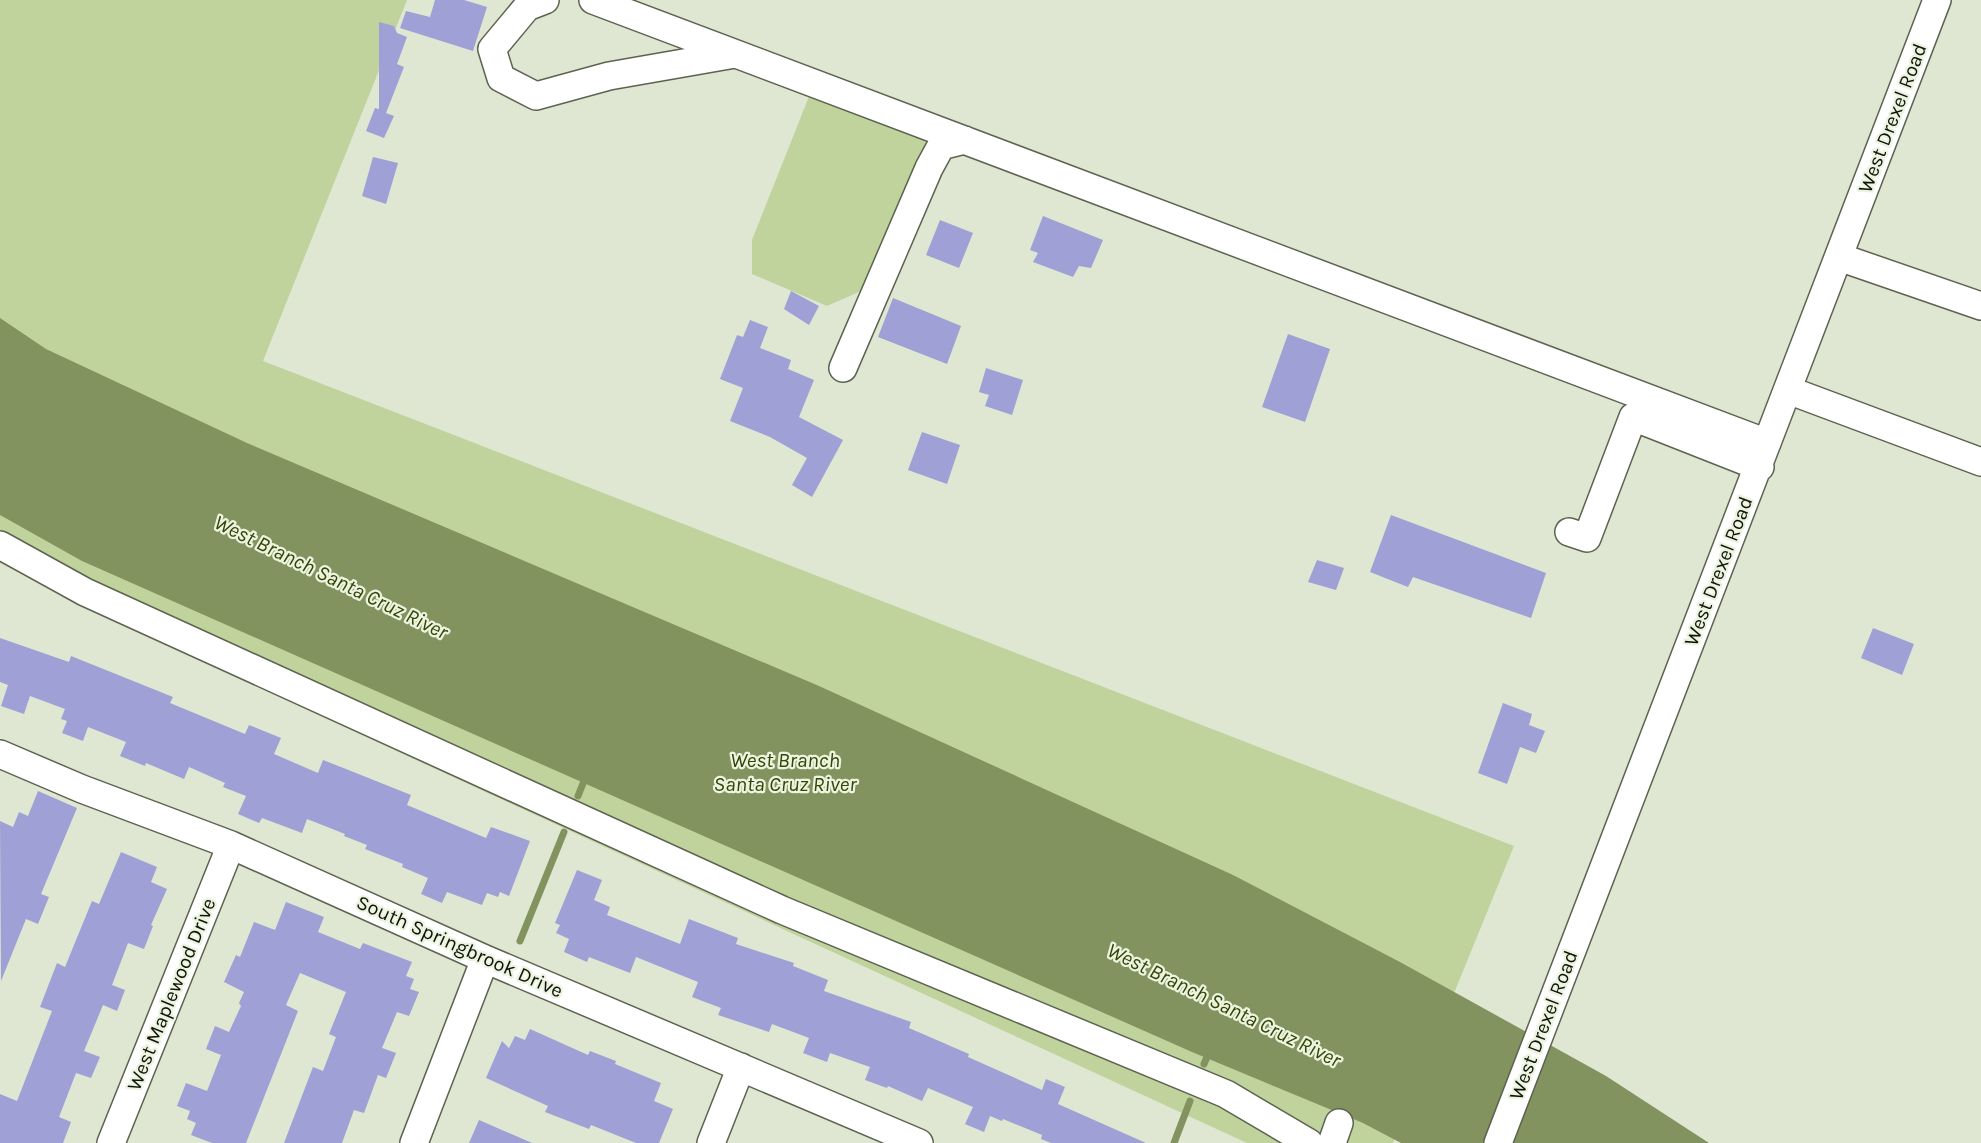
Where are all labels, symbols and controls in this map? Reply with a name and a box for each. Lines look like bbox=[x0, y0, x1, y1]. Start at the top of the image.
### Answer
street label: West Drexel Road bbox=[1853, 40, 1931, 196]
street label: West Drexel Road bbox=[1679, 493, 1757, 649]
water label: West Branch Santa Cruz River bbox=[210, 510, 453, 644]
water label: West Branch Santa Cruz River bbox=[714, 748, 857, 796]
street label: South Springbrook Drive bbox=[353, 891, 567, 1002]
street label: West Maplewood Drive bbox=[122, 895, 221, 1094]
water label: West Branch Santa Cruz River bbox=[1103, 938, 1346, 1072]
street label: West Drexel Road bbox=[1504, 947, 1582, 1103]

